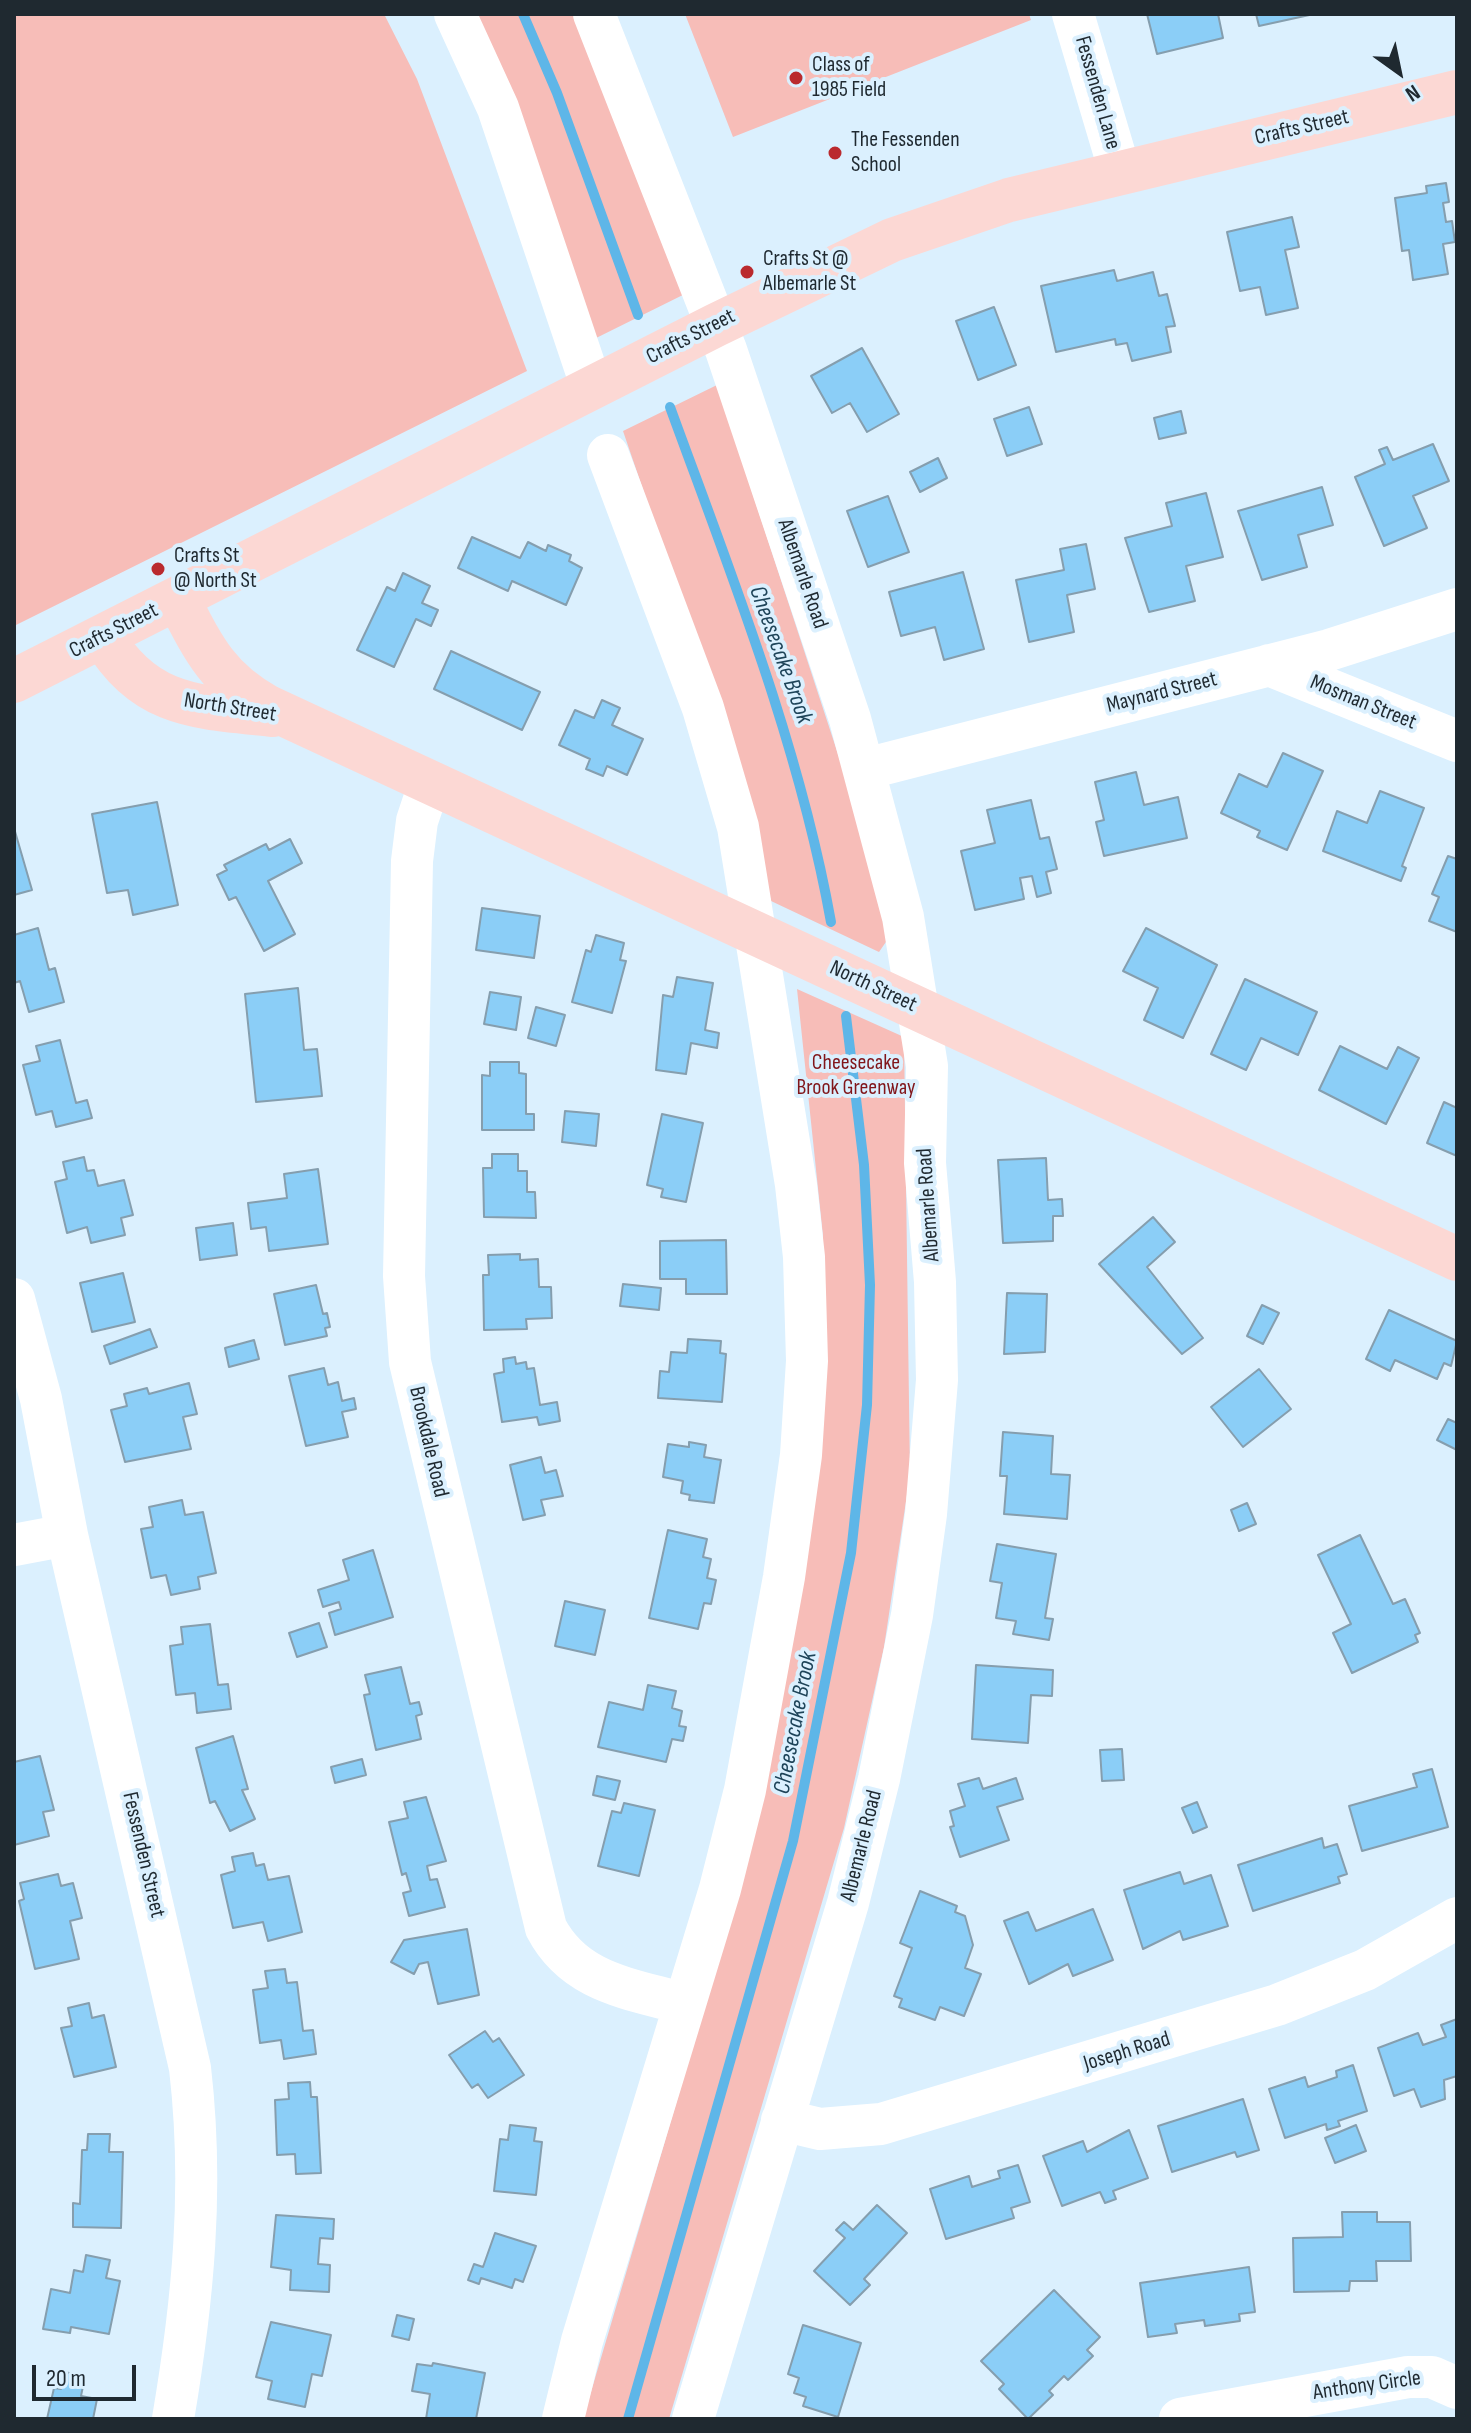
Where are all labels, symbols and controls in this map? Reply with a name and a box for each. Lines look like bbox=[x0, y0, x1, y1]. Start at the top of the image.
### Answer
north arrow bbox=[1359, 32, 1439, 112]
street label: Fessenden Lane bbox=[1068, 33, 1126, 153]
place label: Class of 1985 Field bbox=[812, 52, 886, 104]
marker: Class of 1985 Field bbox=[787, 69, 805, 87]
text: N bbox=[1400, 78, 1425, 107]
street label: Crafts Street bbox=[1252, 104, 1352, 152]
place label: The Fessenden School bbox=[851, 127, 960, 178]
marker: The Fessenden School bbox=[826, 144, 844, 162]
place label: Crafts St @ Albemarle St bbox=[763, 246, 856, 298]
marker: Crafts St @ Albemarle St bbox=[738, 263, 756, 281]
street label: Crafts Street bbox=[642, 304, 740, 370]
street label: Albemarle Road bbox=[771, 516, 833, 632]
place label: Crafts St @ North St bbox=[174, 543, 257, 594]
marker: Crafts St @ North St bbox=[149, 560, 167, 578]
water label: Cheesecake Brook bbox=[742, 582, 818, 728]
street label: Crafts Street bbox=[65, 598, 163, 664]
street label: Maynard Street bbox=[1104, 667, 1220, 719]
street label: Mosman Street bbox=[1306, 670, 1420, 736]
street label: North Street bbox=[182, 688, 278, 728]
street label: North Street bbox=[825, 955, 921, 1019]
park label: Cheesecake Brook Greenway bbox=[797, 1050, 915, 1102]
street label: Albemarle Road bbox=[912, 1147, 946, 1263]
street label: Brookdale Road bbox=[402, 1384, 454, 1500]
water label: Cheesecake Brook bbox=[768, 1650, 824, 1796]
street label: Albemarle Road bbox=[835, 1788, 889, 1904]
street label: Fessenden Street bbox=[116, 1790, 170, 1920]
street label: Joseph Road bbox=[1081, 2026, 1173, 2078]
scale bar bbox=[36, 2349, 140, 2399]
text: 20 m bbox=[46, 2364, 86, 2393]
street label: Anthony Circle bbox=[1311, 2365, 1423, 2407]

